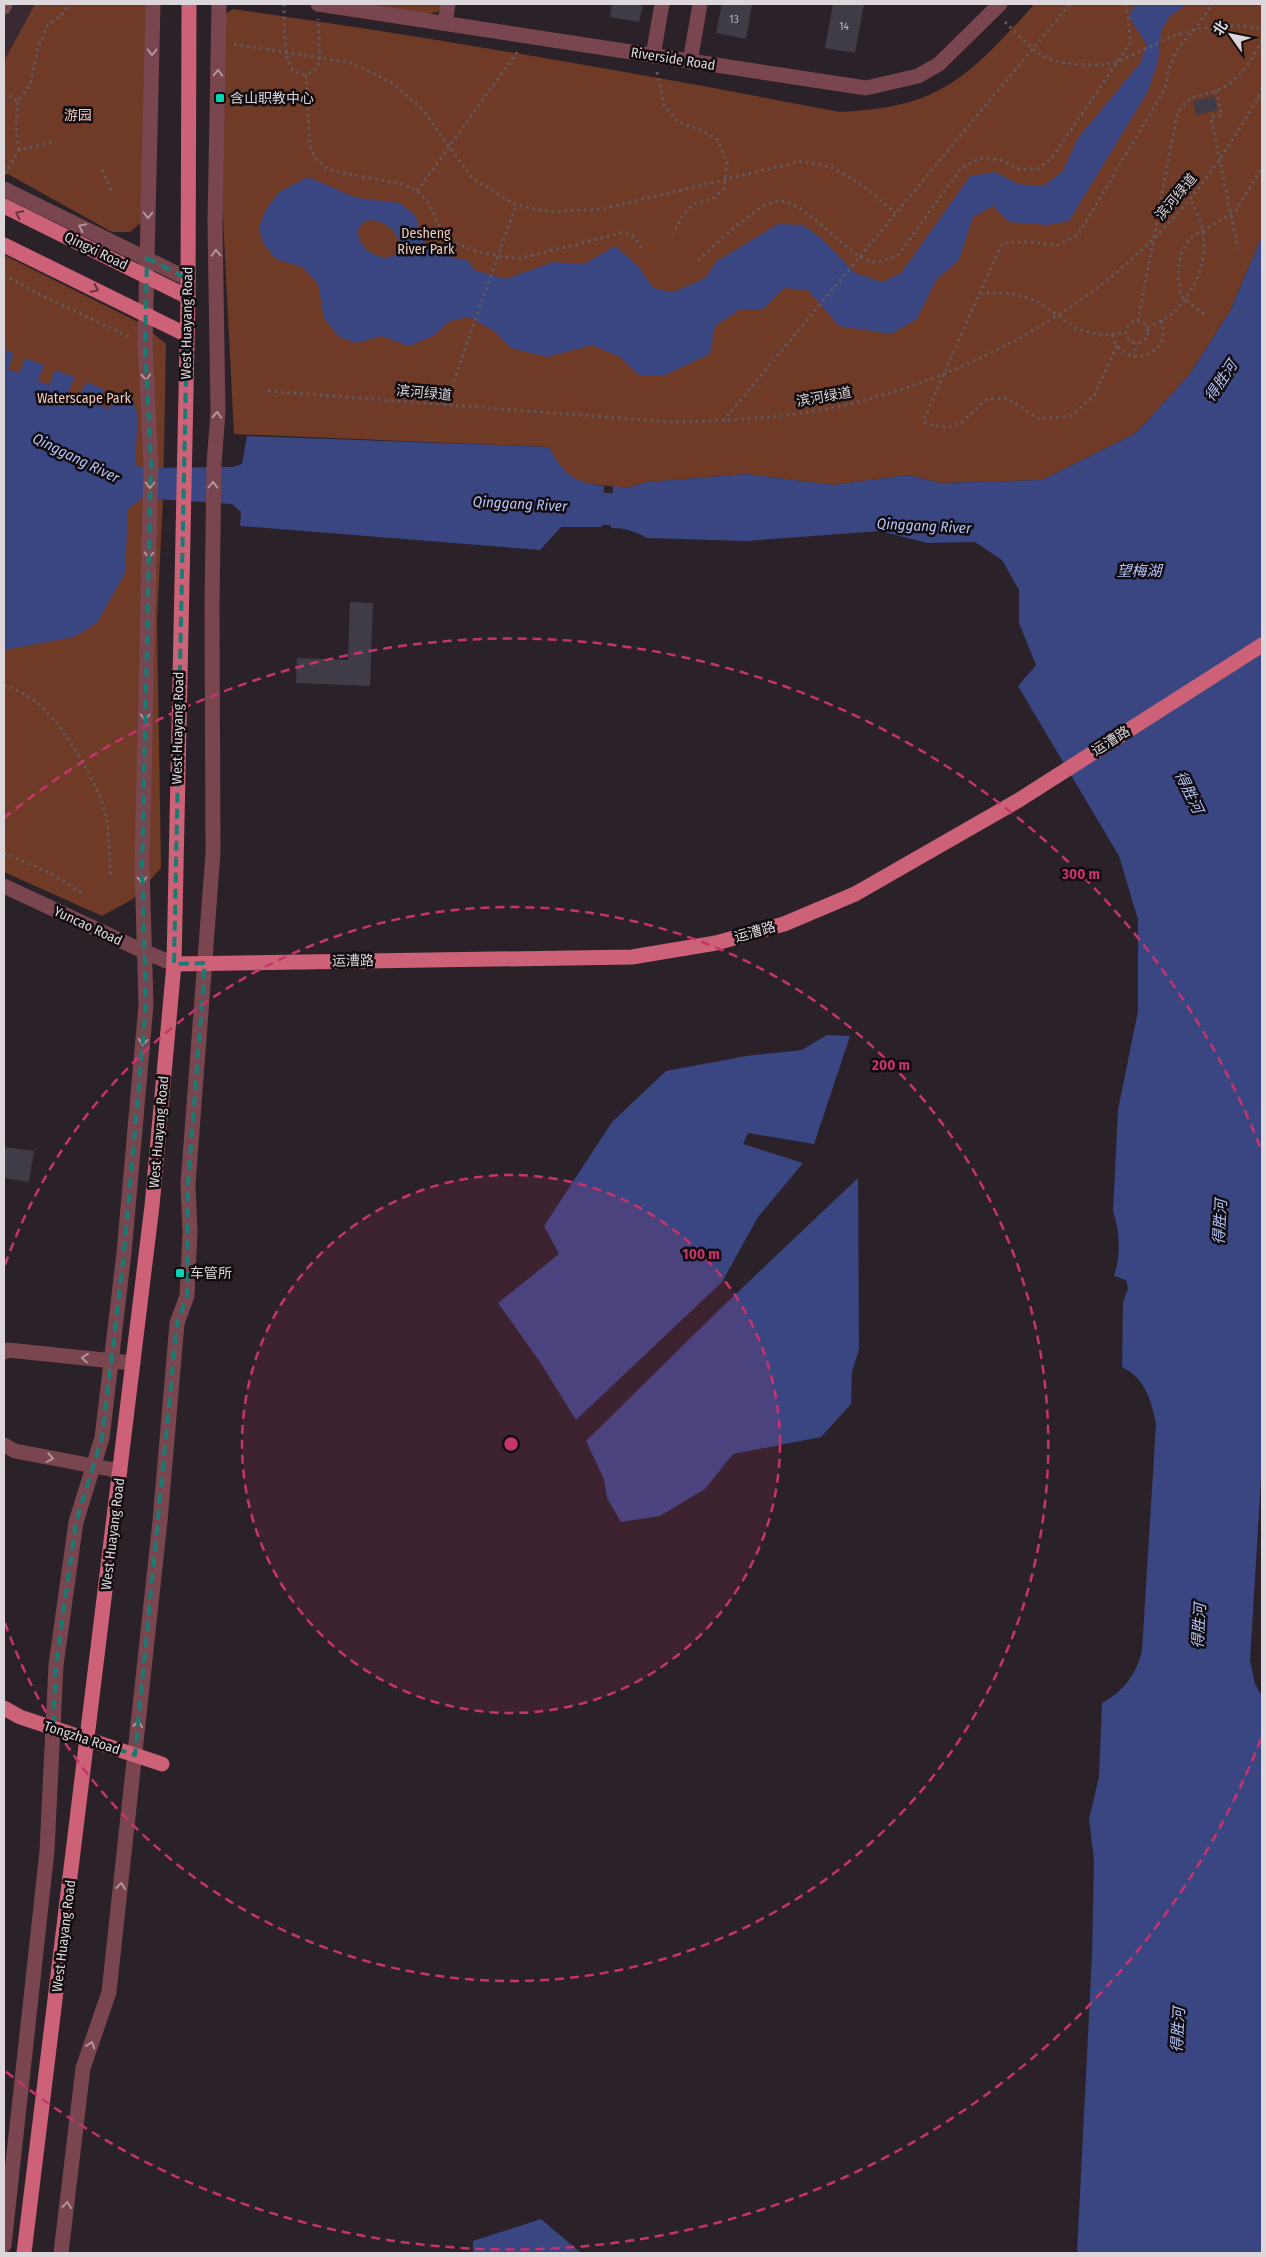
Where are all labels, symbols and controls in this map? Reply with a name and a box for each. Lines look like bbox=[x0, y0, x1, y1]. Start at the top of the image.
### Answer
north arrow bbox=[1206, 10, 1256, 60]
house number: 13 bbox=[729, 13, 739, 26]
text: 北 bbox=[1210, 18, 1231, 39]
house number: 14 bbox=[839, 20, 849, 33]
street label: Riverside Road bbox=[630, 44, 716, 74]
one-way arrow bbox=[147, 49, 157, 57]
one-way arrow bbox=[213, 68, 223, 76]
place label: 含山职教中心 bbox=[230, 90, 314, 107]
marker: 含山职教中心 bbox=[214, 92, 226, 104]
park label: 游园 bbox=[64, 107, 92, 124]
street label: 滨河绿道 bbox=[1151, 170, 1201, 224]
one-way arrow bbox=[15, 210, 24, 220]
one-way arrow bbox=[143, 212, 153, 219]
one-way arrow bbox=[78, 223, 87, 233]
park label: Desheng River Park bbox=[397, 225, 455, 258]
street label: Qingxi Road bbox=[62, 228, 130, 274]
one-way arrow bbox=[211, 248, 221, 256]
street label: West Huayang Road bbox=[178, 266, 196, 380]
one-way arrow bbox=[89, 283, 98, 293]
water label: 得胜河 bbox=[1201, 355, 1243, 405]
one-way arrow bbox=[141, 374, 152, 382]
street label: 滨河绿道 bbox=[395, 382, 453, 404]
street label: 滨河绿道 bbox=[795, 384, 853, 410]
park label: Waterscape Park bbox=[37, 390, 132, 407]
one-way arrow bbox=[212, 411, 223, 419]
water label: Qinggang River bbox=[30, 429, 123, 487]
one-way arrow bbox=[145, 481, 155, 489]
one-way arrow bbox=[208, 481, 218, 489]
water label: Qinggang River bbox=[472, 493, 568, 515]
water label: Qinggang River bbox=[876, 515, 972, 537]
one-way arrow bbox=[144, 552, 154, 559]
water label: 望梅湖 bbox=[1116, 562, 1163, 580]
street label: West Huayang Road bbox=[169, 671, 187, 785]
one-way arrow bbox=[140, 714, 150, 722]
street label: 运漕路 bbox=[1089, 723, 1133, 759]
water label: 得胜河 bbox=[1171, 768, 1208, 819]
text: 300 m bbox=[1061, 865, 1100, 883]
one-way arrow bbox=[137, 876, 148, 884]
street label: Yuncao Road bbox=[51, 903, 125, 949]
street label: 运漕路 bbox=[732, 918, 778, 946]
street label: 运漕路 bbox=[332, 952, 374, 970]
one-way arrow bbox=[138, 1038, 149, 1046]
text: 200 m bbox=[871, 1056, 910, 1074]
street label: West Huayang Road bbox=[146, 1075, 172, 1189]
water label: 得胜河 bbox=[1210, 1196, 1230, 1245]
text: 100 m bbox=[682, 1245, 720, 1263]
place label: 车管所 bbox=[190, 1265, 232, 1282]
marker: 车管所 bbox=[174, 1267, 186, 1279]
one-way arrow bbox=[80, 1353, 88, 1364]
centre of rings bbox=[502, 1435, 520, 1453]
one-way arrow bbox=[46, 1452, 55, 1462]
street label: West Huayang Road bbox=[98, 1477, 128, 1591]
water label: 得胜河 bbox=[1189, 1600, 1209, 1649]
street label: Tongzha Road bbox=[42, 1718, 122, 1758]
one-way arrow bbox=[132, 1720, 143, 1728]
street label: West Huayang Road bbox=[49, 1879, 79, 1993]
one-way arrow bbox=[115, 1881, 126, 1889]
water label: 得胜河 bbox=[1168, 2004, 1188, 2053]
one-way arrow bbox=[85, 2041, 95, 2049]
one-way arrow bbox=[61, 2201, 72, 2209]

